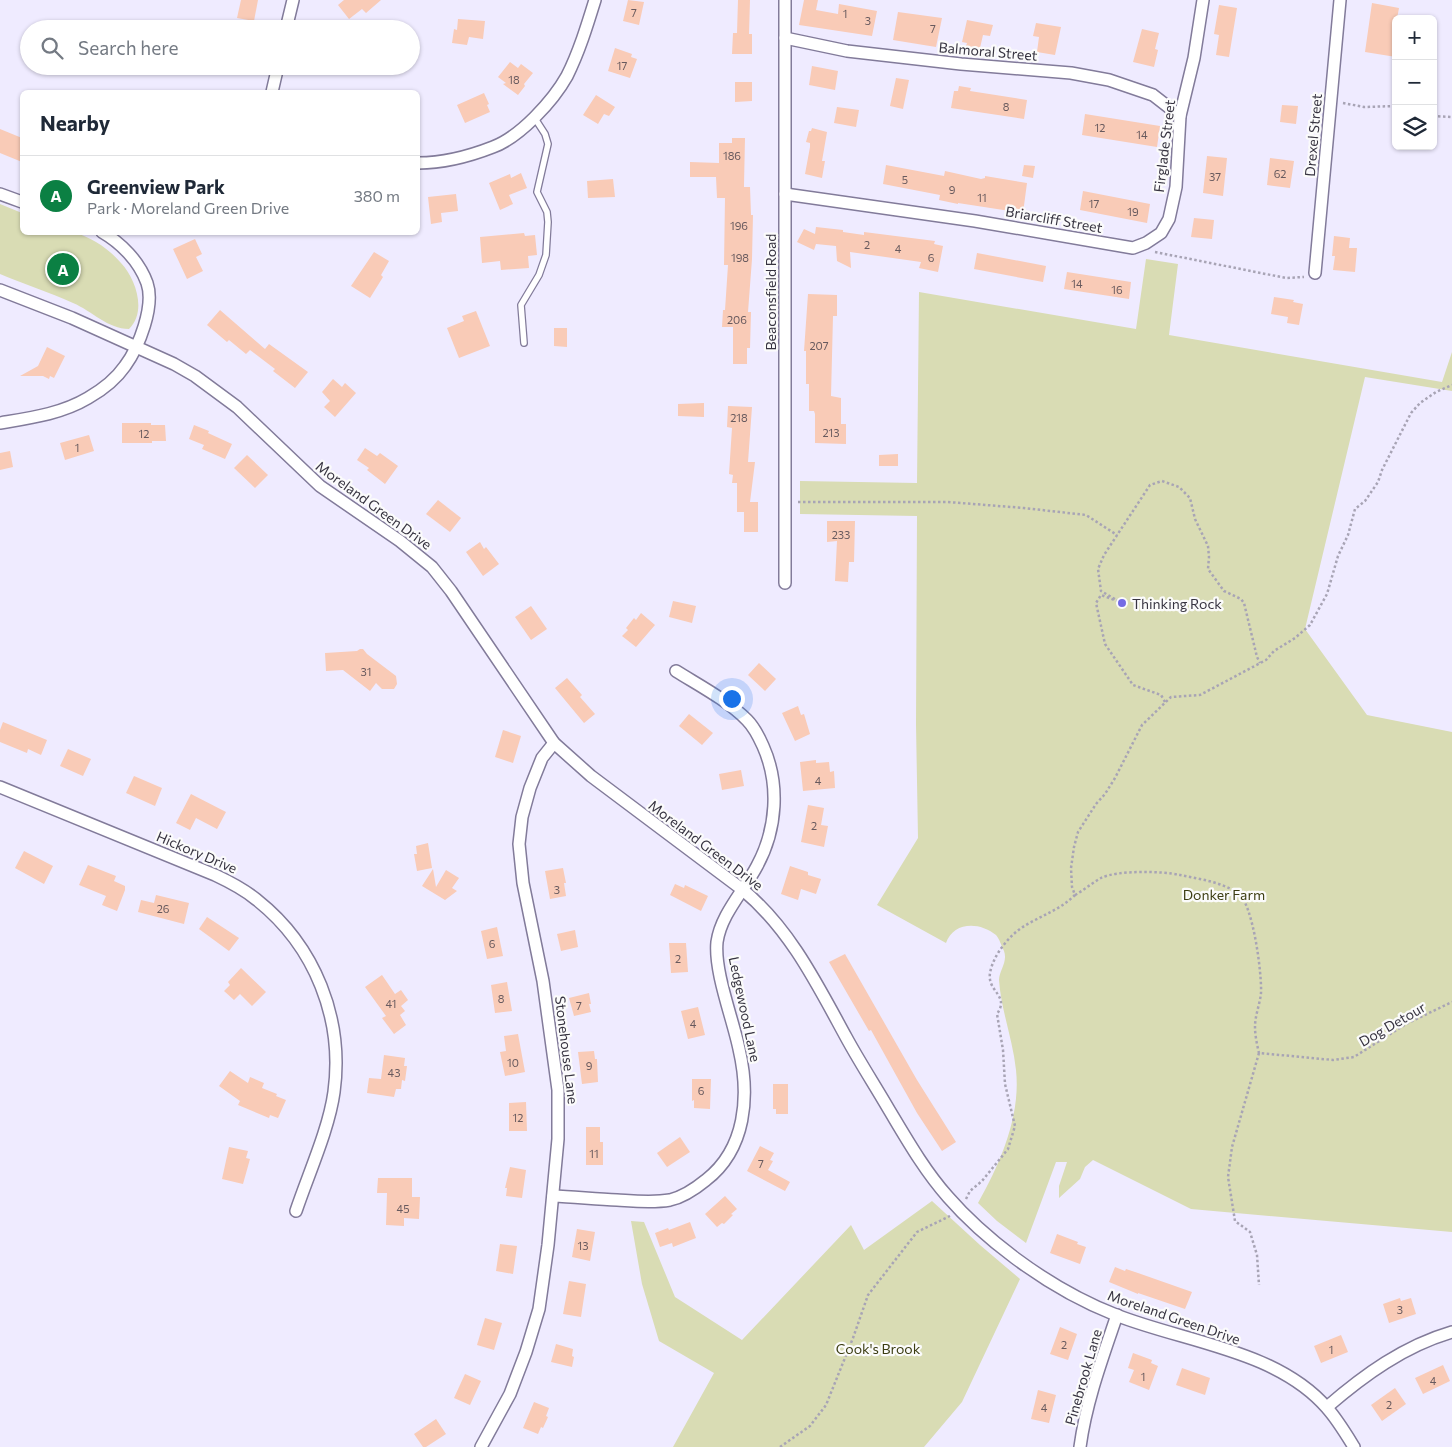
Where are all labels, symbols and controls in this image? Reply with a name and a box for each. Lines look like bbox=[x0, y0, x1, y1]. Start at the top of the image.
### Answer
house number: 7 bbox=[631, 6, 637, 19]
house number: 1 bbox=[843, 7, 847, 20]
house number: 3 bbox=[865, 14, 871, 27]
map controls bbox=[1392, 15, 1437, 150]
button: + bbox=[1392, 15, 1437, 60]
search box bbox=[20, 20, 420, 75]
house number: 7 bbox=[930, 22, 936, 35]
icon: search bbox=[38, 34, 66, 62]
text: Search here bbox=[78, 36, 178, 59]
street label: Balmoral Street bbox=[938, 38, 1038, 64]
house number: 17 bbox=[617, 59, 627, 72]
button: − bbox=[1392, 60, 1437, 105]
house number: 18 bbox=[508, 73, 520, 86]
street label: Drexel Street bbox=[1301, 92, 1325, 177]
street label: Firglade Street bbox=[1150, 98, 1178, 193]
house number: 8 bbox=[1003, 100, 1010, 113]
button: layers bbox=[1392, 105, 1437, 150]
text: Nearby bbox=[40, 110, 110, 135]
house number: 12 bbox=[1095, 121, 1105, 134]
house number: 14 bbox=[1136, 128, 1148, 141]
house number: 186 bbox=[723, 149, 741, 162]
house number: 62 bbox=[1274, 167, 1286, 180]
house number: 37 bbox=[1209, 170, 1221, 183]
house number: 5 bbox=[902, 173, 908, 186]
text: Greenview Park bbox=[87, 175, 225, 198]
house number: 9 bbox=[949, 183, 956, 196]
text: A bbox=[50, 186, 62, 205]
text: 380 m bbox=[354, 186, 400, 205]
house number: 11 bbox=[977, 191, 987, 204]
house number: 17 bbox=[1089, 197, 1099, 210]
text: Park · Moreland Green Drive bbox=[87, 198, 289, 217]
street label: Briarcliff Street bbox=[1004, 202, 1104, 236]
house number: 19 bbox=[1127, 205, 1139, 218]
house number: 196 bbox=[730, 219, 748, 232]
street label: Beaconsfield Road bbox=[762, 234, 779, 350]
house number: 2 bbox=[864, 238, 870, 251]
house number: 4 bbox=[895, 242, 902, 255]
pin: A bbox=[47, 250, 79, 288]
house number: 198 bbox=[731, 251, 749, 264]
house number: 6 bbox=[928, 251, 935, 264]
house number: 14 bbox=[1071, 277, 1083, 290]
house number: 16 bbox=[1111, 283, 1123, 296]
house number: 206 bbox=[727, 313, 747, 326]
house number: 207 bbox=[809, 339, 829, 352]
house number: 218 bbox=[730, 411, 748, 424]
house number: 213 bbox=[822, 426, 840, 439]
house number: 12 bbox=[139, 427, 149, 440]
house number: 1 bbox=[75, 441, 79, 454]
street label: Moreland Green Drive bbox=[313, 457, 435, 553]
house number: 233 bbox=[832, 528, 850, 541]
place label: Thinking Rock bbox=[1132, 595, 1222, 612]
marker: Thinking Rock bbox=[1116, 597, 1128, 609]
house number: 31 bbox=[361, 665, 371, 678]
your location bbox=[719, 686, 745, 712]
house number: 4 bbox=[815, 774, 822, 787]
street label: Moreland Green Drive bbox=[645, 796, 767, 894]
house number: 2 bbox=[811, 819, 817, 832]
street label: Hickory Drive bbox=[154, 827, 240, 877]
house number: 3 bbox=[554, 883, 560, 896]
park label: Donker Farm bbox=[1183, 886, 1265, 903]
house number: 26 bbox=[157, 902, 170, 915]
house number: 6 bbox=[489, 937, 496, 950]
house number: 2 bbox=[675, 952, 681, 965]
street label: Ledgewood Lane bbox=[726, 955, 764, 1063]
house number: 8 bbox=[498, 992, 505, 1005]
street label: Stonehouse Lane bbox=[552, 995, 582, 1105]
house number: 41 bbox=[386, 997, 396, 1010]
street label: Dog Detour bbox=[1356, 998, 1429, 1050]
house number: 7 bbox=[576, 999, 582, 1012]
house number: 4 bbox=[690, 1017, 697, 1030]
house number: 10 bbox=[507, 1056, 519, 1069]
house number: 9 bbox=[586, 1059, 593, 1072]
house number: 43 bbox=[388, 1066, 400, 1079]
house number: 6 bbox=[698, 1084, 705, 1097]
house number: 12 bbox=[513, 1111, 523, 1124]
house number: 11 bbox=[589, 1147, 599, 1160]
house number: 7 bbox=[758, 1157, 764, 1170]
house number: 45 bbox=[397, 1202, 409, 1215]
house number: 13 bbox=[578, 1239, 588, 1252]
street label: Moreland Green Drive bbox=[1105, 1286, 1243, 1348]
house number: 3 bbox=[1397, 1303, 1403, 1316]
street label: Pinebrook Lane bbox=[1061, 1327, 1105, 1427]
house number: 2 bbox=[1061, 1338, 1067, 1351]
park label: Cook's Brook bbox=[836, 1340, 921, 1357]
house number: 1 bbox=[1329, 1343, 1333, 1356]
house number: 1 bbox=[1141, 1370, 1145, 1383]
house number: 4 bbox=[1430, 1374, 1437, 1387]
house number: 2 bbox=[1386, 1398, 1392, 1411]
house number: 4 bbox=[1041, 1401, 1048, 1414]

